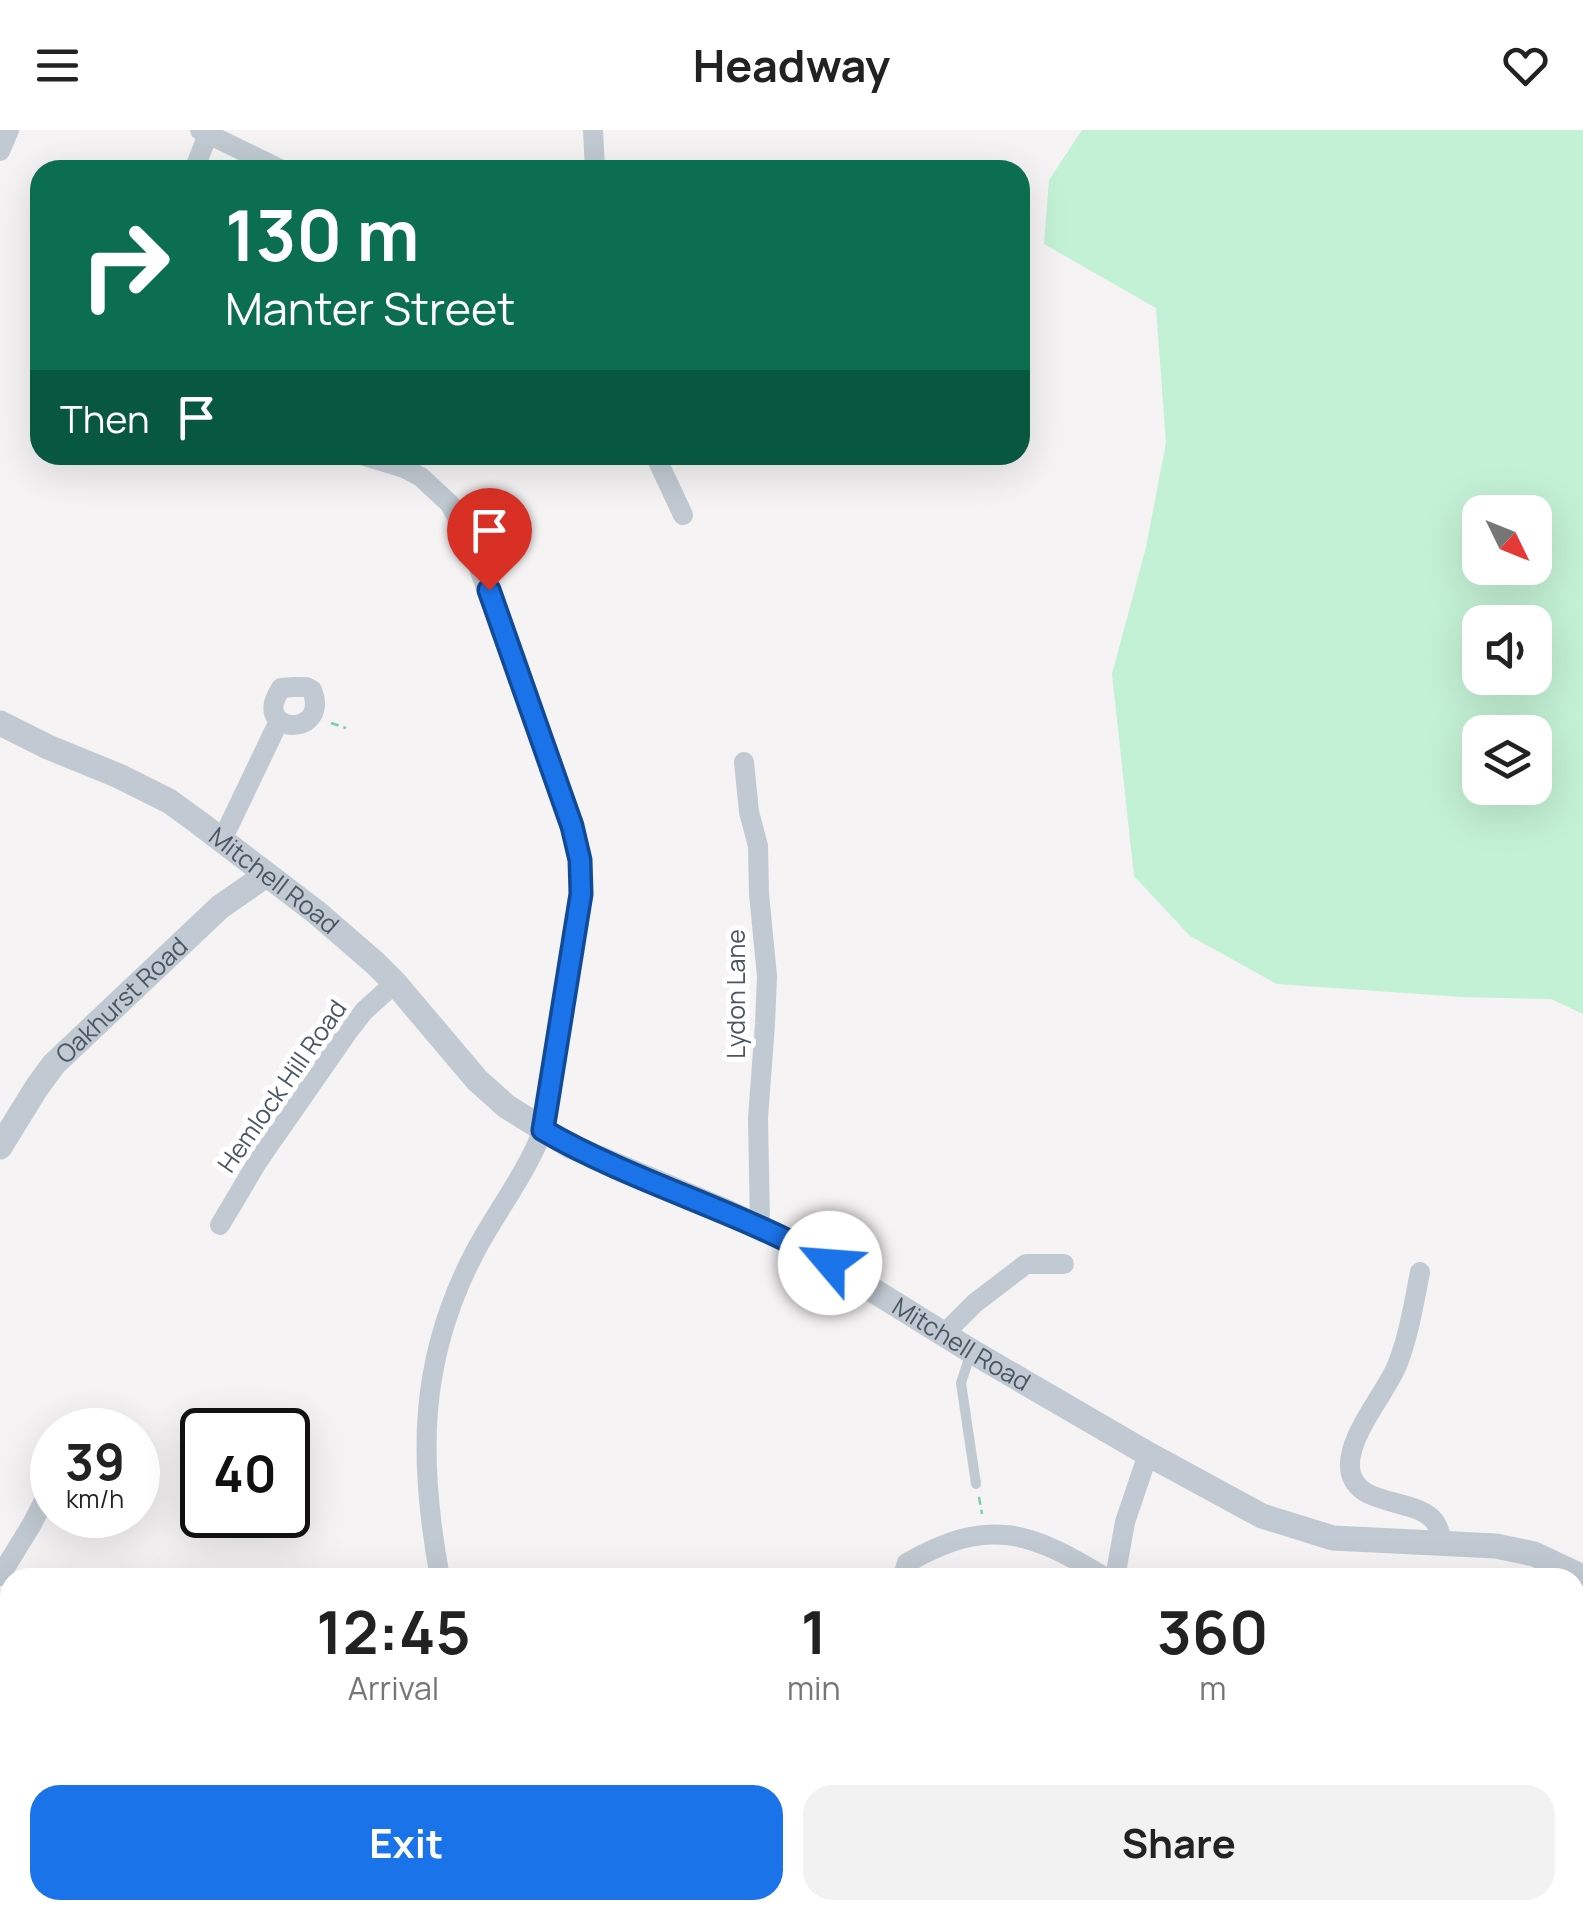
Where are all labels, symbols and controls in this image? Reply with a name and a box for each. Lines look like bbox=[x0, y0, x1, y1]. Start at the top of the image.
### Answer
text: Headway bbox=[693, 34, 890, 96]
icon: menu bbox=[30, 38, 85, 93]
icon: heart bbox=[1498, 38, 1553, 93]
text: 130 m bbox=[225, 186, 419, 282]
icon: right bbox=[60, 200, 190, 330]
text: Manter Street bbox=[225, 277, 515, 339]
icon: arrive bbox=[169, 390, 224, 445]
text: Then bbox=[60, 392, 149, 444]
pin bbox=[447, 488, 532, 591]
north arrow bbox=[1462, 495, 1552, 585]
map controls bbox=[1462, 495, 1552, 805]
icon: arrive bbox=[462, 503, 517, 558]
button: sound bbox=[1462, 605, 1552, 695]
button: layers bbox=[1462, 715, 1552, 805]
street label: Mitchell Road bbox=[202, 819, 347, 941]
street label: Oakhurst Road bbox=[47, 929, 195, 1071]
street label: Lydon Lane bbox=[718, 929, 753, 1059]
street label: Hemlock Hill Road bbox=[209, 992, 354, 1179]
position arrow bbox=[778, 1211, 882, 1315]
street label: Mitchell Road bbox=[886, 1289, 1037, 1399]
speed limit sign: 40 bbox=[180, 1408, 310, 1538]
text: 39 bbox=[65, 1427, 125, 1495]
text: km/h bbox=[66, 1481, 124, 1516]
text: 12:45 bbox=[316, 1590, 471, 1672]
text: 1 bbox=[801, 1590, 827, 1672]
text: 360 bbox=[1157, 1590, 1269, 1672]
text: Arrival bbox=[348, 1666, 439, 1710]
text: min bbox=[787, 1666, 841, 1710]
text: m bbox=[1199, 1666, 1226, 1710]
button: Exit bbox=[30, 1785, 783, 1900]
button: Share bbox=[803, 1785, 1555, 1900]

